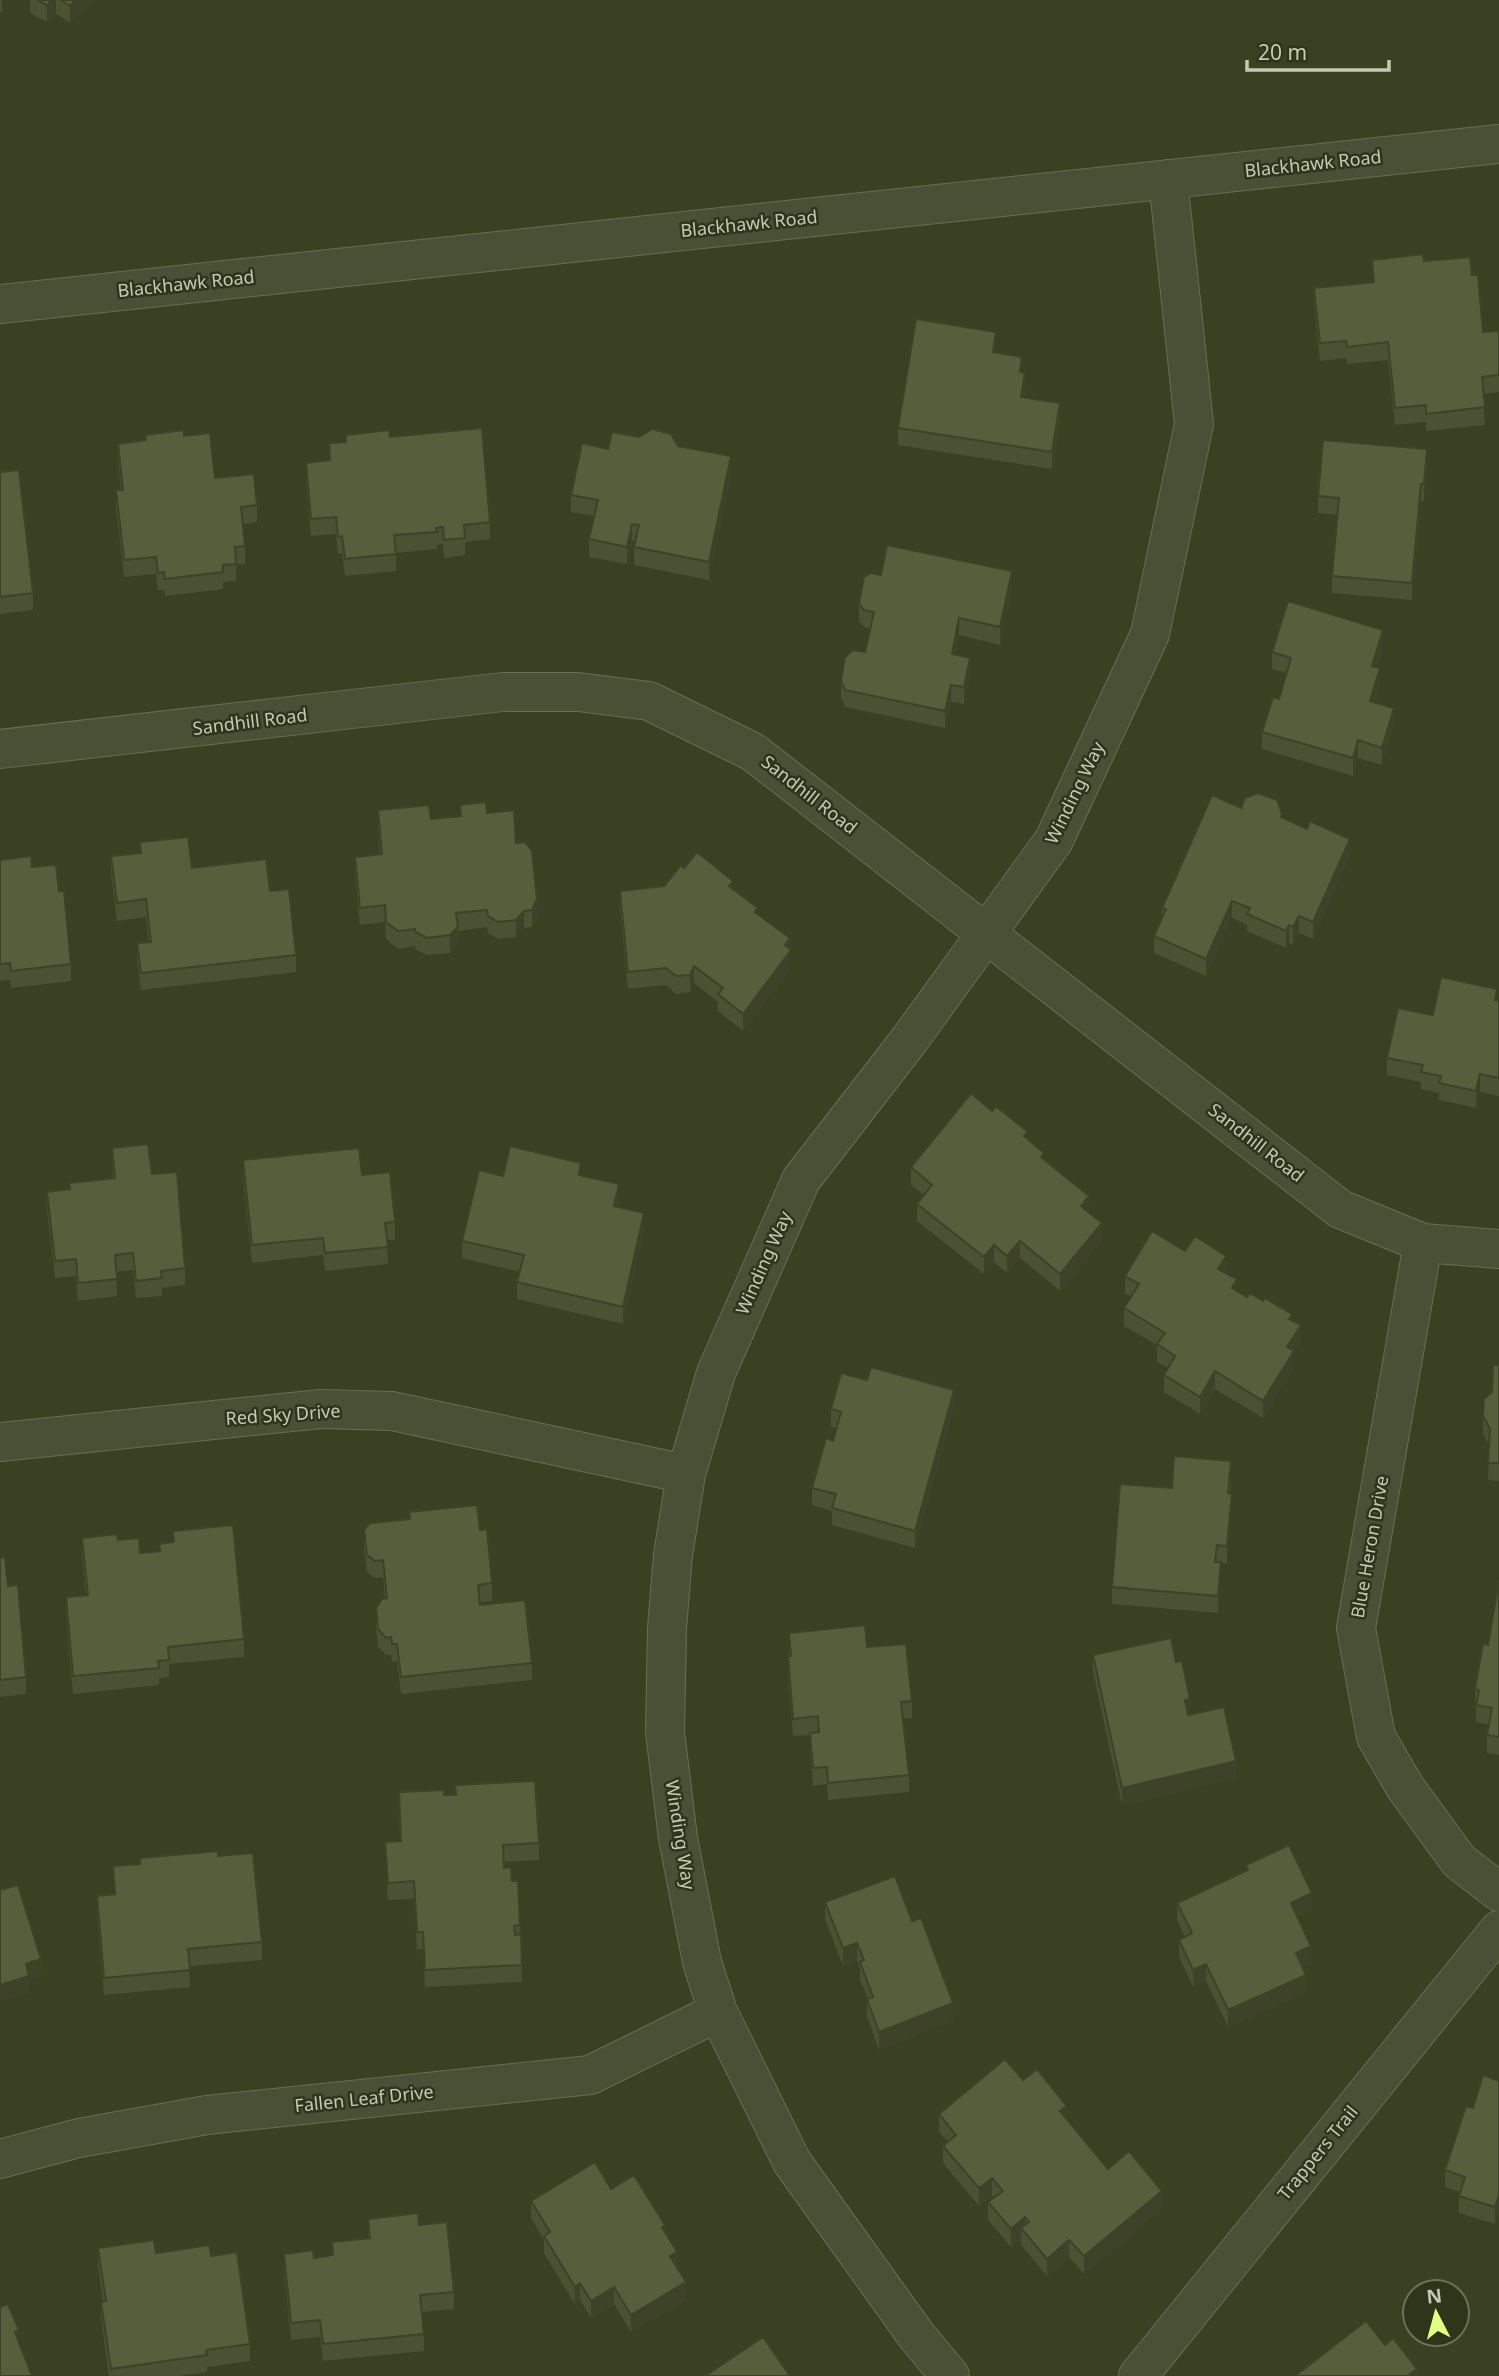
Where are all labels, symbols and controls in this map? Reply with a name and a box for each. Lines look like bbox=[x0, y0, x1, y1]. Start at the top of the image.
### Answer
scale bar bbox=[1247, 28, 1389, 72]
text: 20 m bbox=[1258, 38, 1307, 66]
street label: Blackhawk Road bbox=[1243, 144, 1383, 182]
street label: Blackhawk Road bbox=[679, 204, 819, 242]
street label: Blackhawk Road bbox=[116, 264, 256, 302]
street label: Sandhill Road bbox=[191, 702, 308, 740]
street label: Winding Way bbox=[1039, 737, 1110, 848]
street label: Sandhill Road bbox=[757, 749, 862, 839]
street label: Sandhill Road bbox=[1204, 1097, 1309, 1187]
street label: Winding Way bbox=[730, 1206, 797, 1318]
street label: Red Sky Drive bbox=[225, 1398, 341, 1430]
street label: Blue Heron Drive bbox=[1345, 1474, 1393, 1620]
street label: Winding Way bbox=[660, 1778, 702, 1892]
street label: Fallen Leaf Drive bbox=[293, 2079, 435, 2117]
street label: Trappers Trail bbox=[1272, 2100, 1363, 2205]
north arrow bbox=[1401, 2278, 1471, 2348]
text: N bbox=[1425, 2282, 1443, 2310]

